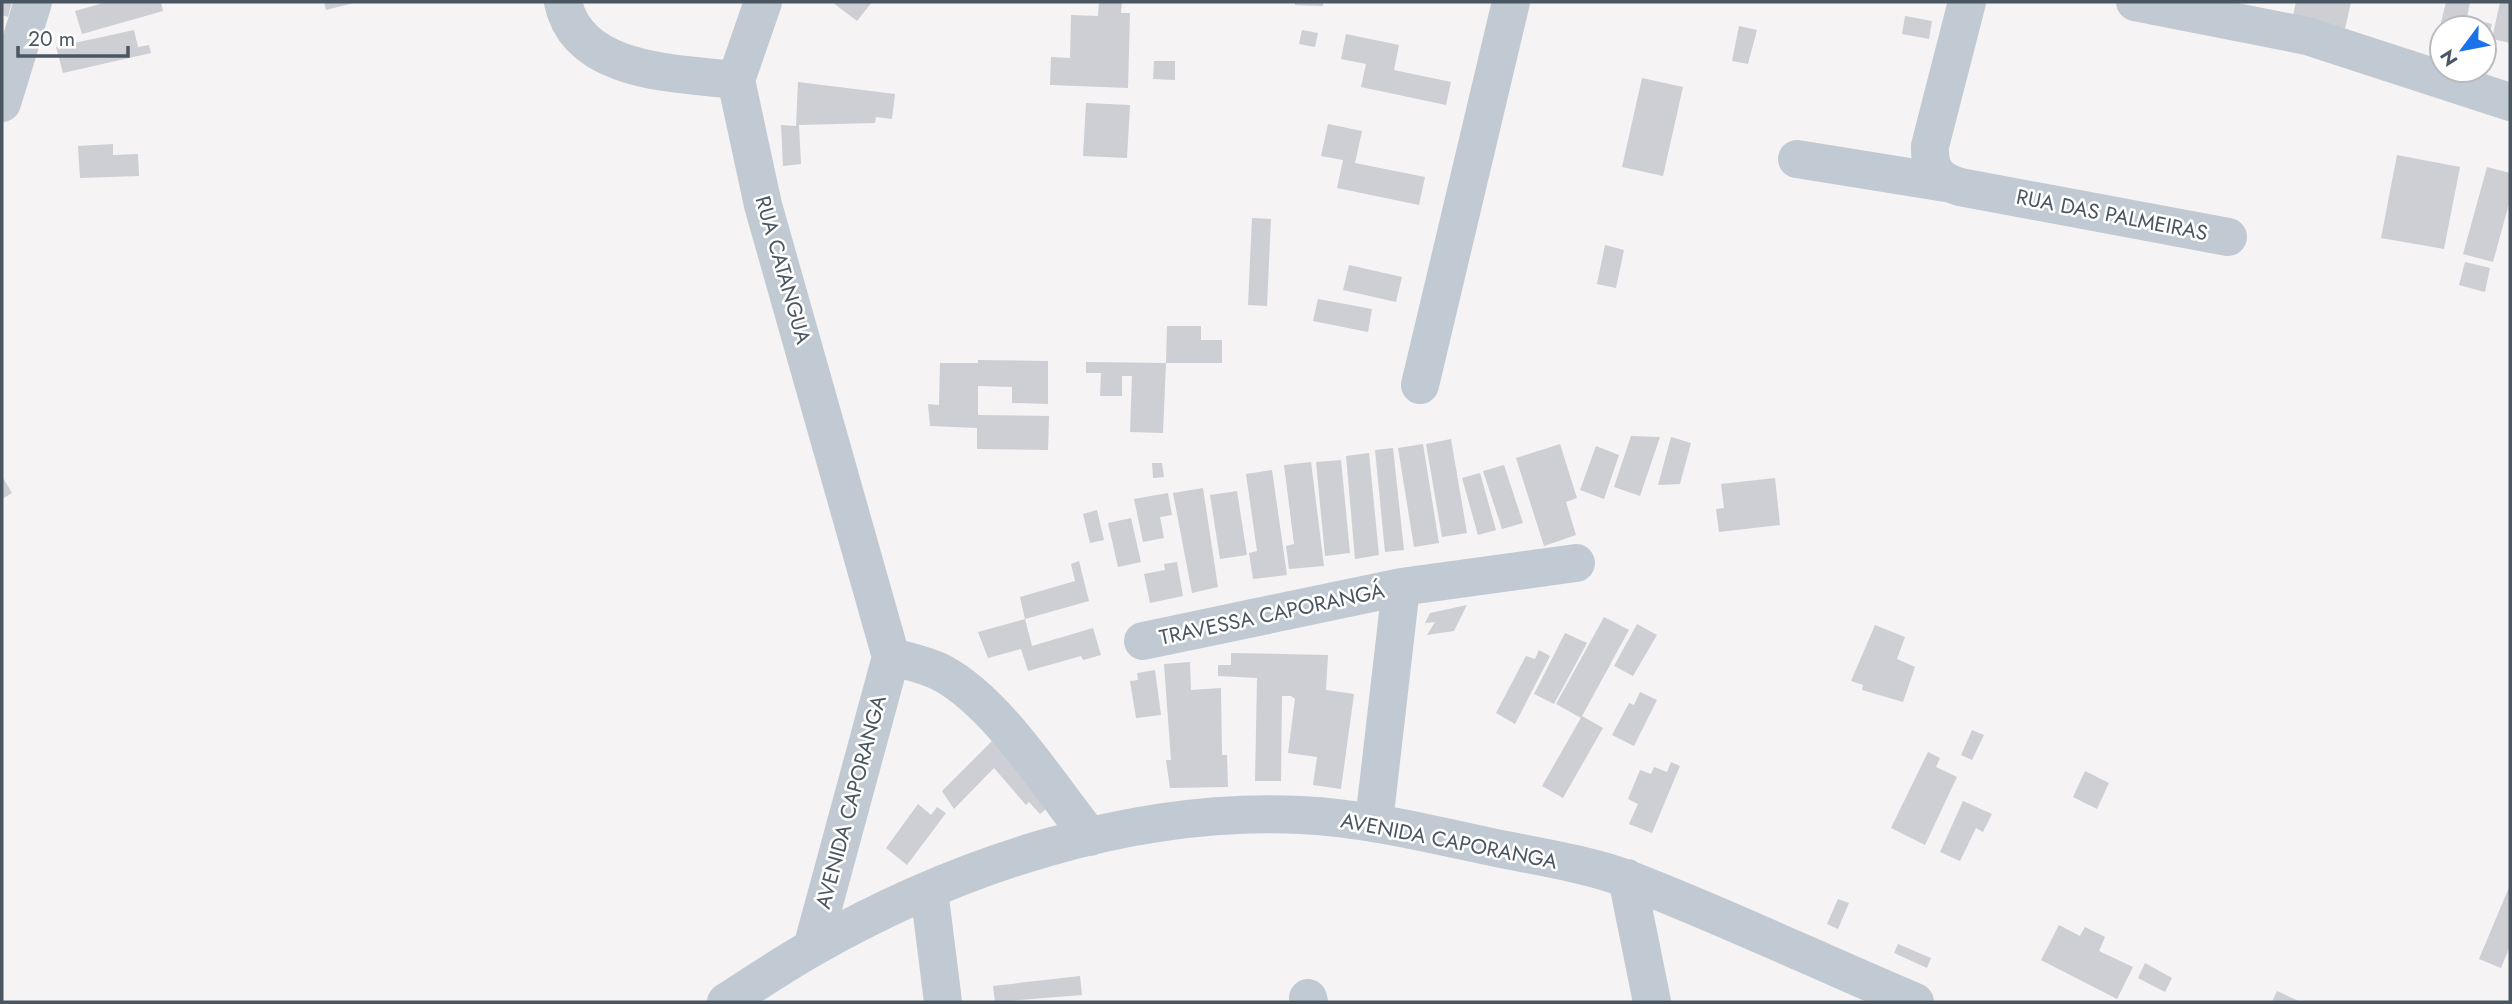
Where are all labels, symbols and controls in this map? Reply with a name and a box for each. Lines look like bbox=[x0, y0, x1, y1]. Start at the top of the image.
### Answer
scale bar bbox=[18, 14, 128, 58]
north arrow bbox=[2428, 14, 2498, 84]
text: 20 m bbox=[28, 24, 75, 54]
text: N bbox=[2434, 44, 2464, 71]
street label: RUA DAS PALMEIRAS bbox=[2014, 182, 2210, 248]
street label: RUA CATANGUA bbox=[748, 193, 818, 348]
street label: TRAVESSA CAPORANGÁ bbox=[1157, 575, 1387, 653]
street label: AVENIDA CAPORANGA bbox=[808, 692, 894, 912]
street label: AVENIDA CAPORANGA bbox=[1338, 805, 1560, 877]

